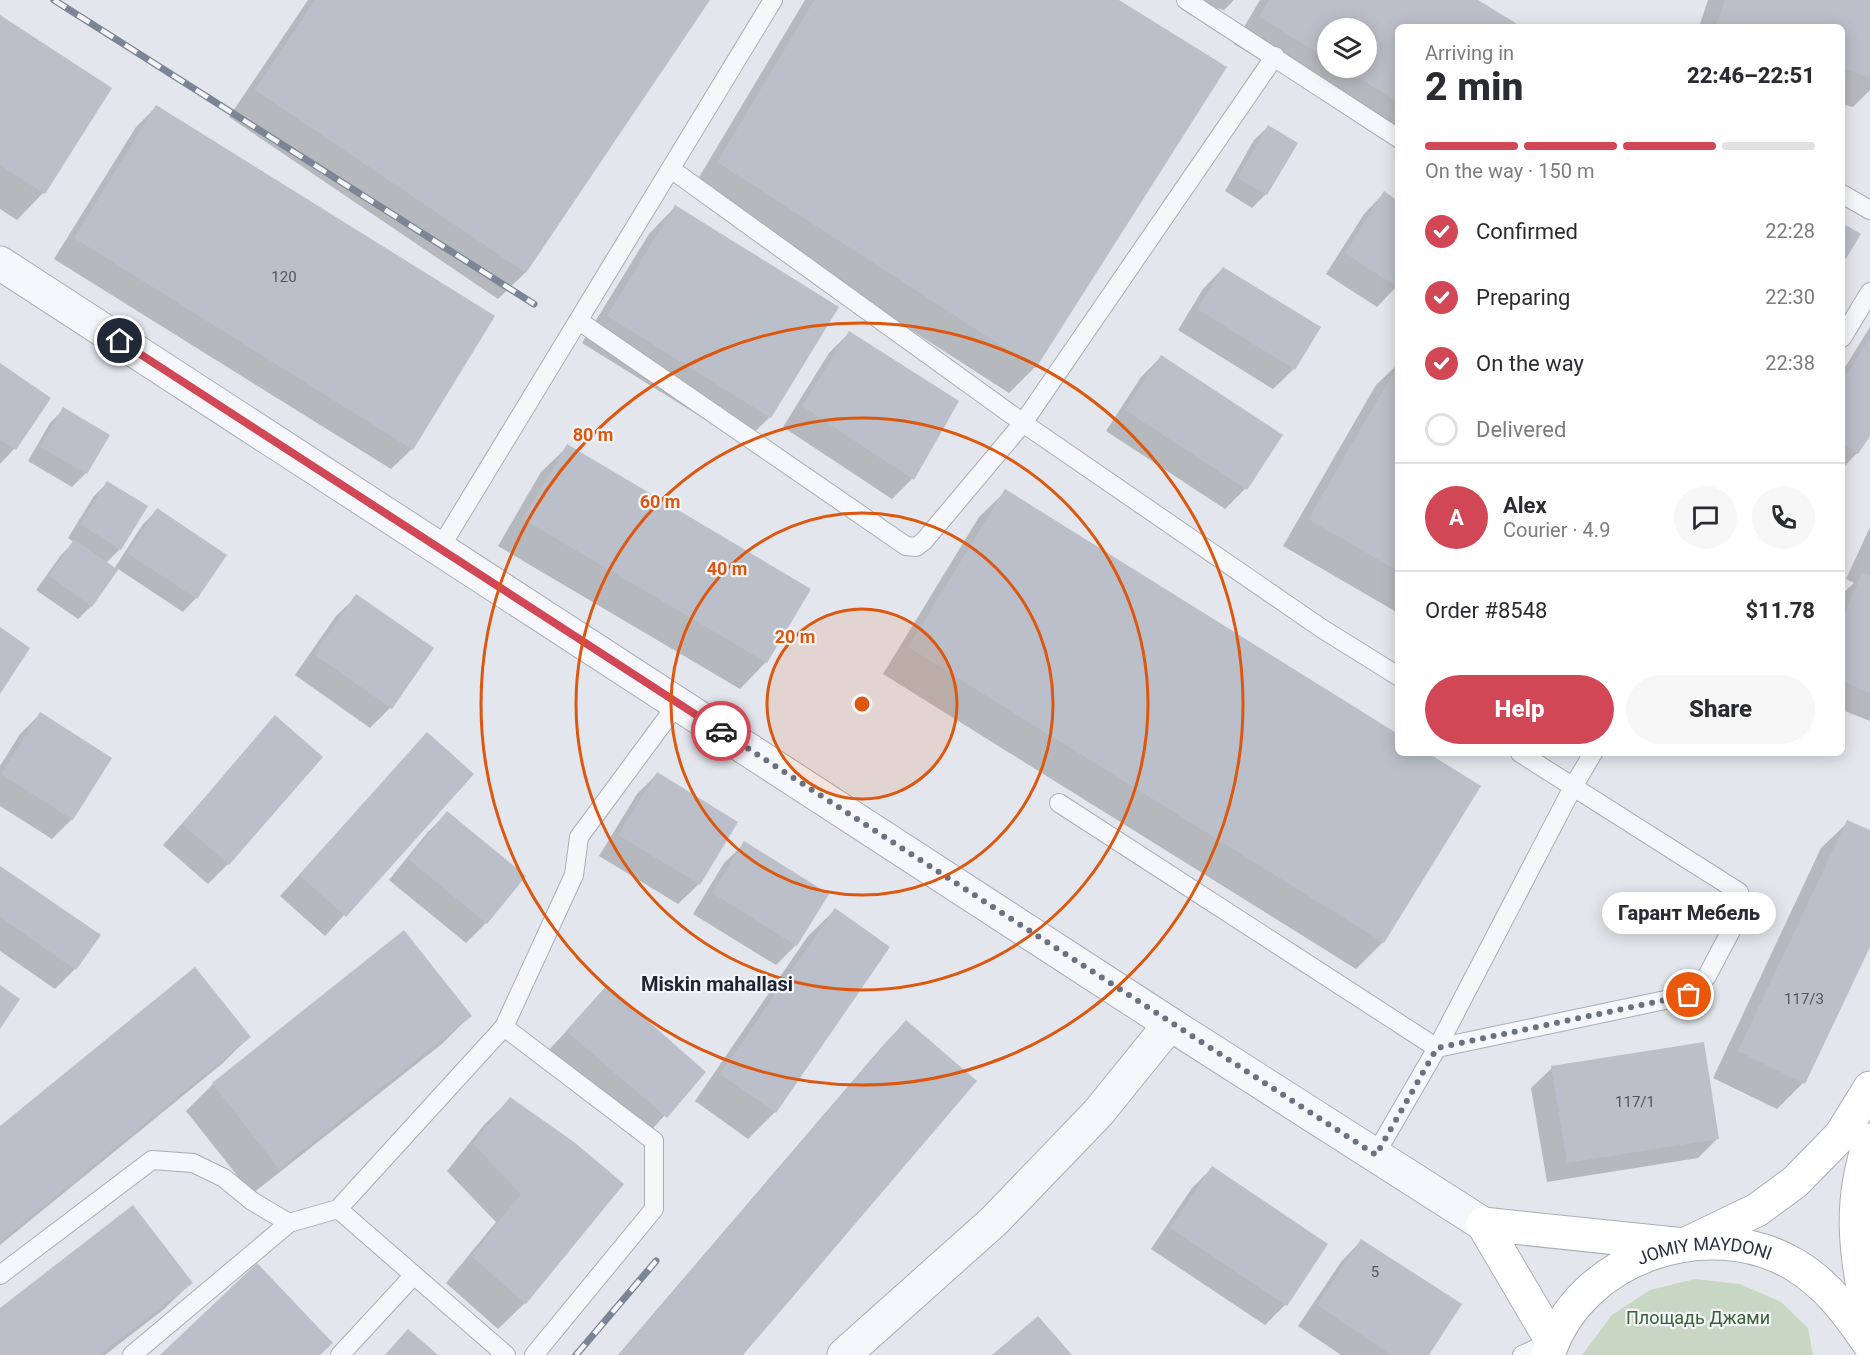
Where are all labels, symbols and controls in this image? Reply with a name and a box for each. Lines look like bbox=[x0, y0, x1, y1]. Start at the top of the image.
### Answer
map controls bbox=[1317, 18, 1377, 78]
button: layers bbox=[1317, 18, 1377, 78]
text: Arriving in bbox=[1425, 41, 1514, 65]
text: 22:46–22:51 bbox=[1687, 63, 1815, 88]
text: 2 min bbox=[1425, 64, 1523, 110]
text: On the way · 150 m bbox=[1425, 159, 1594, 183]
icon: check bbox=[1425, 215, 1458, 248]
text: Confirmed bbox=[1476, 219, 1578, 244]
text: 22:28 bbox=[1765, 219, 1815, 243]
house number: 120 bbox=[271, 268, 297, 286]
icon: check bbox=[1425, 281, 1458, 314]
text: Preparing bbox=[1476, 285, 1570, 310]
text: 22:30 bbox=[1765, 285, 1815, 309]
pin bbox=[94, 315, 145, 366]
icon: home bbox=[103, 324, 136, 357]
icon: check bbox=[1425, 347, 1458, 380]
text: On the way bbox=[1476, 351, 1584, 376]
text: 22:38 bbox=[1765, 351, 1815, 375]
text: Delivered bbox=[1476, 417, 1566, 442]
text: 80 m bbox=[573, 424, 613, 445]
button: chat bbox=[1674, 486, 1737, 549]
button: phone bbox=[1752, 486, 1815, 549]
text: 60 m bbox=[640, 491, 680, 512]
text: Alex bbox=[1503, 493, 1547, 518]
text: A bbox=[1449, 505, 1464, 530]
text: Courier · 4.9 bbox=[1503, 518, 1610, 542]
text: 40 m bbox=[707, 558, 747, 579]
text: Order #8548 bbox=[1425, 598, 1547, 623]
text: $11.78 bbox=[1746, 598, 1815, 623]
text: 20 m bbox=[775, 626, 815, 647]
button: Help bbox=[1425, 675, 1614, 744]
button: Share bbox=[1626, 675, 1815, 744]
centre of rings bbox=[852, 694, 872, 714]
courier bbox=[691, 701, 751, 761]
icon: car bbox=[705, 715, 738, 748]
callout: Гарант Мебель bbox=[1602, 893, 1776, 935]
text: Гарант Мебель bbox=[1618, 901, 1760, 925]
pin bbox=[1663, 969, 1714, 1020]
district label: Miskin mahallasi bbox=[641, 972, 793, 996]
icon: bag bbox=[1672, 978, 1705, 1011]
house number: 117/3 bbox=[1784, 990, 1824, 1008]
house number: 117/1 bbox=[1615, 1093, 1655, 1111]
street label: JOMIY MAYDONI bbox=[1633, 1232, 1775, 1269]
house number: 5 bbox=[1371, 1263, 1379, 1281]
park label: Площадь Джами bbox=[1626, 1307, 1770, 1328]

